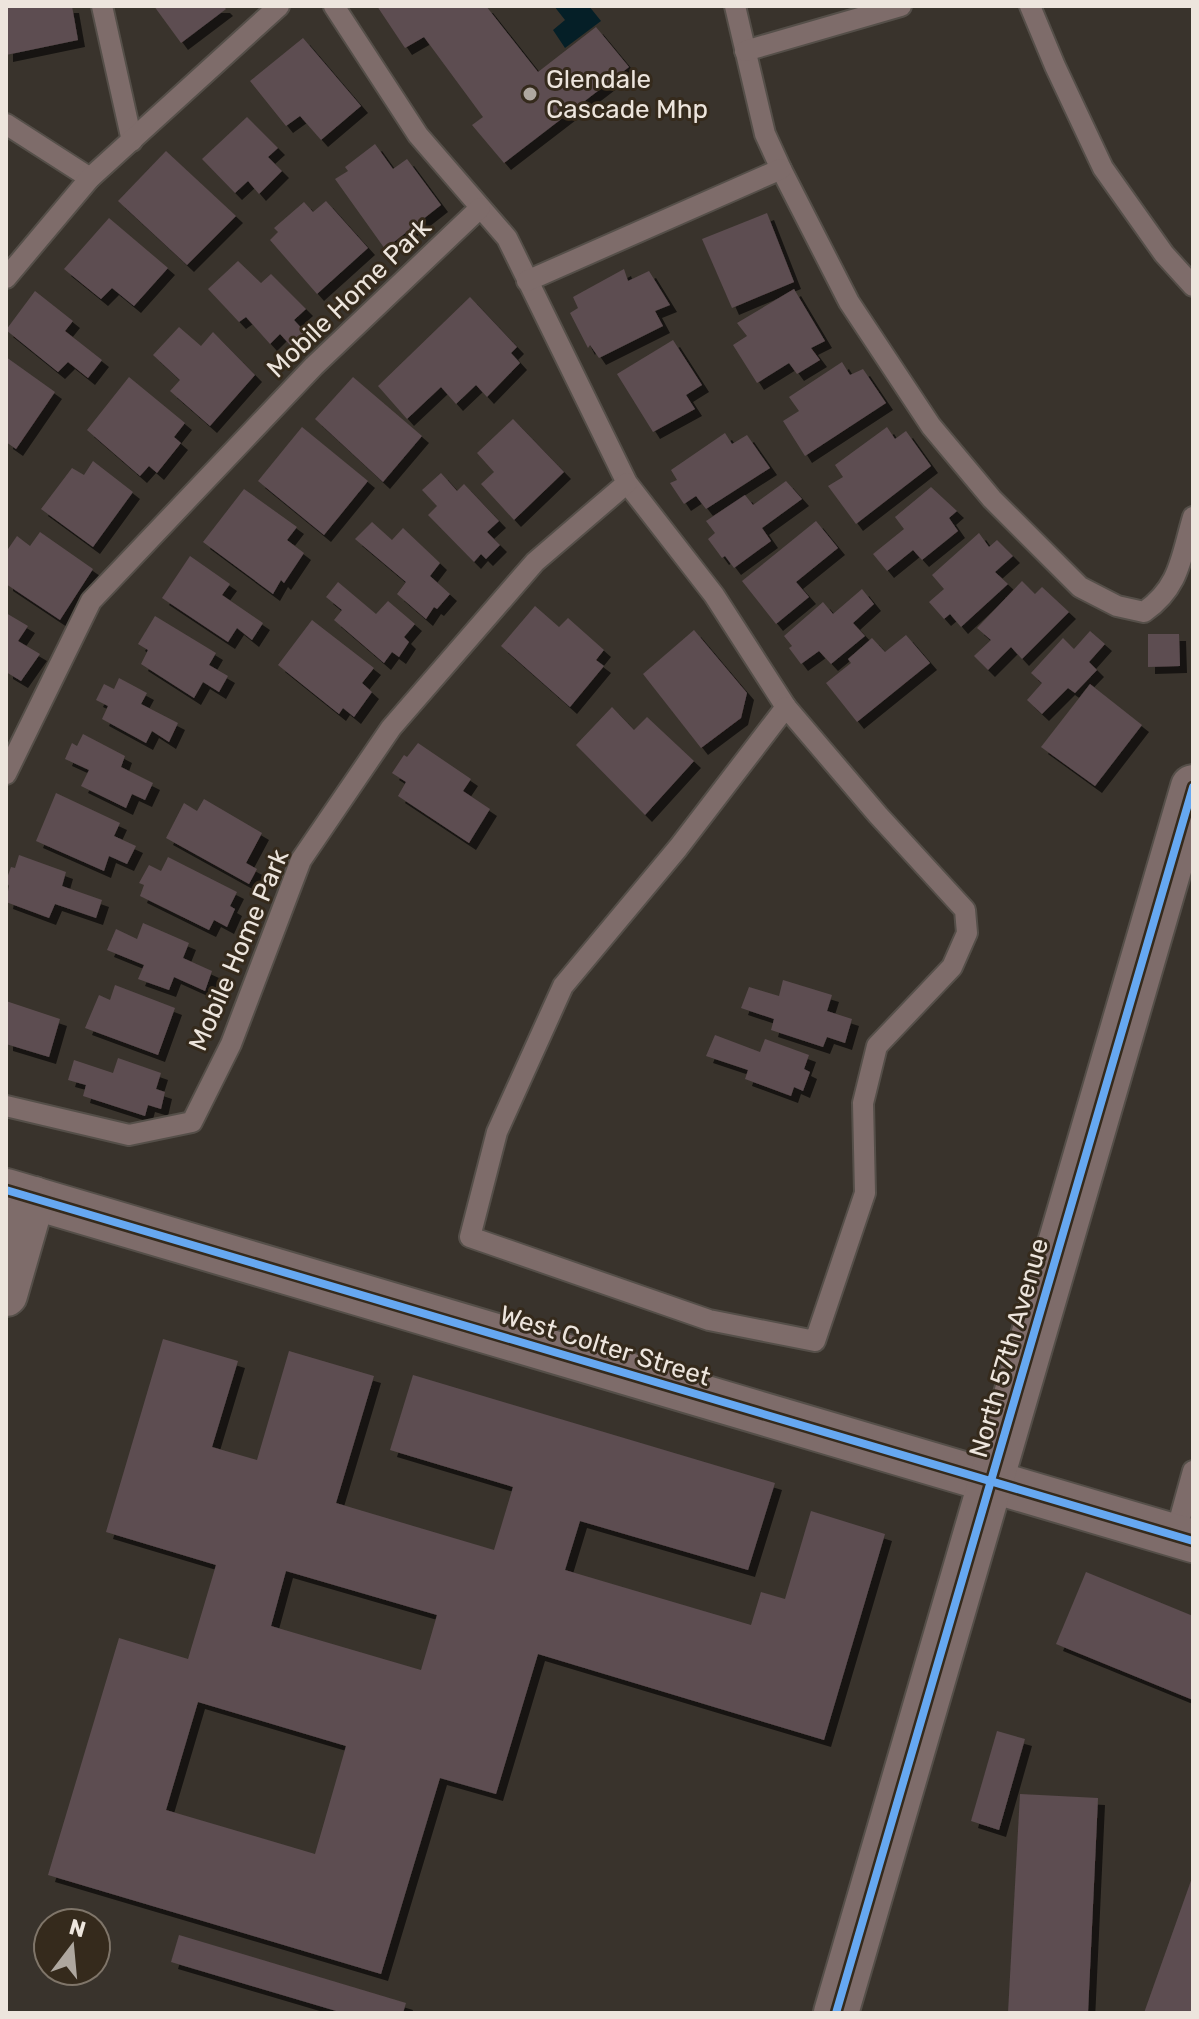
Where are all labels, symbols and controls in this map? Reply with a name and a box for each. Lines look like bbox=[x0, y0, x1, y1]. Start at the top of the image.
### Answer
place label: Glendale Cascade Mhp bbox=[546, 64, 708, 125]
marker: Glendale Cascade Mhp bbox=[521, 85, 539, 103]
street label: Mobile Home Park bbox=[260, 211, 438, 384]
street label: Mobile Home Park bbox=[182, 844, 296, 1056]
street label: North 57th Avenue bbox=[963, 1235, 1055, 1461]
street label: West Colter Street bbox=[496, 1299, 714, 1393]
north arrow bbox=[32, 1907, 112, 1987]
text: N bbox=[66, 1913, 89, 1943]

